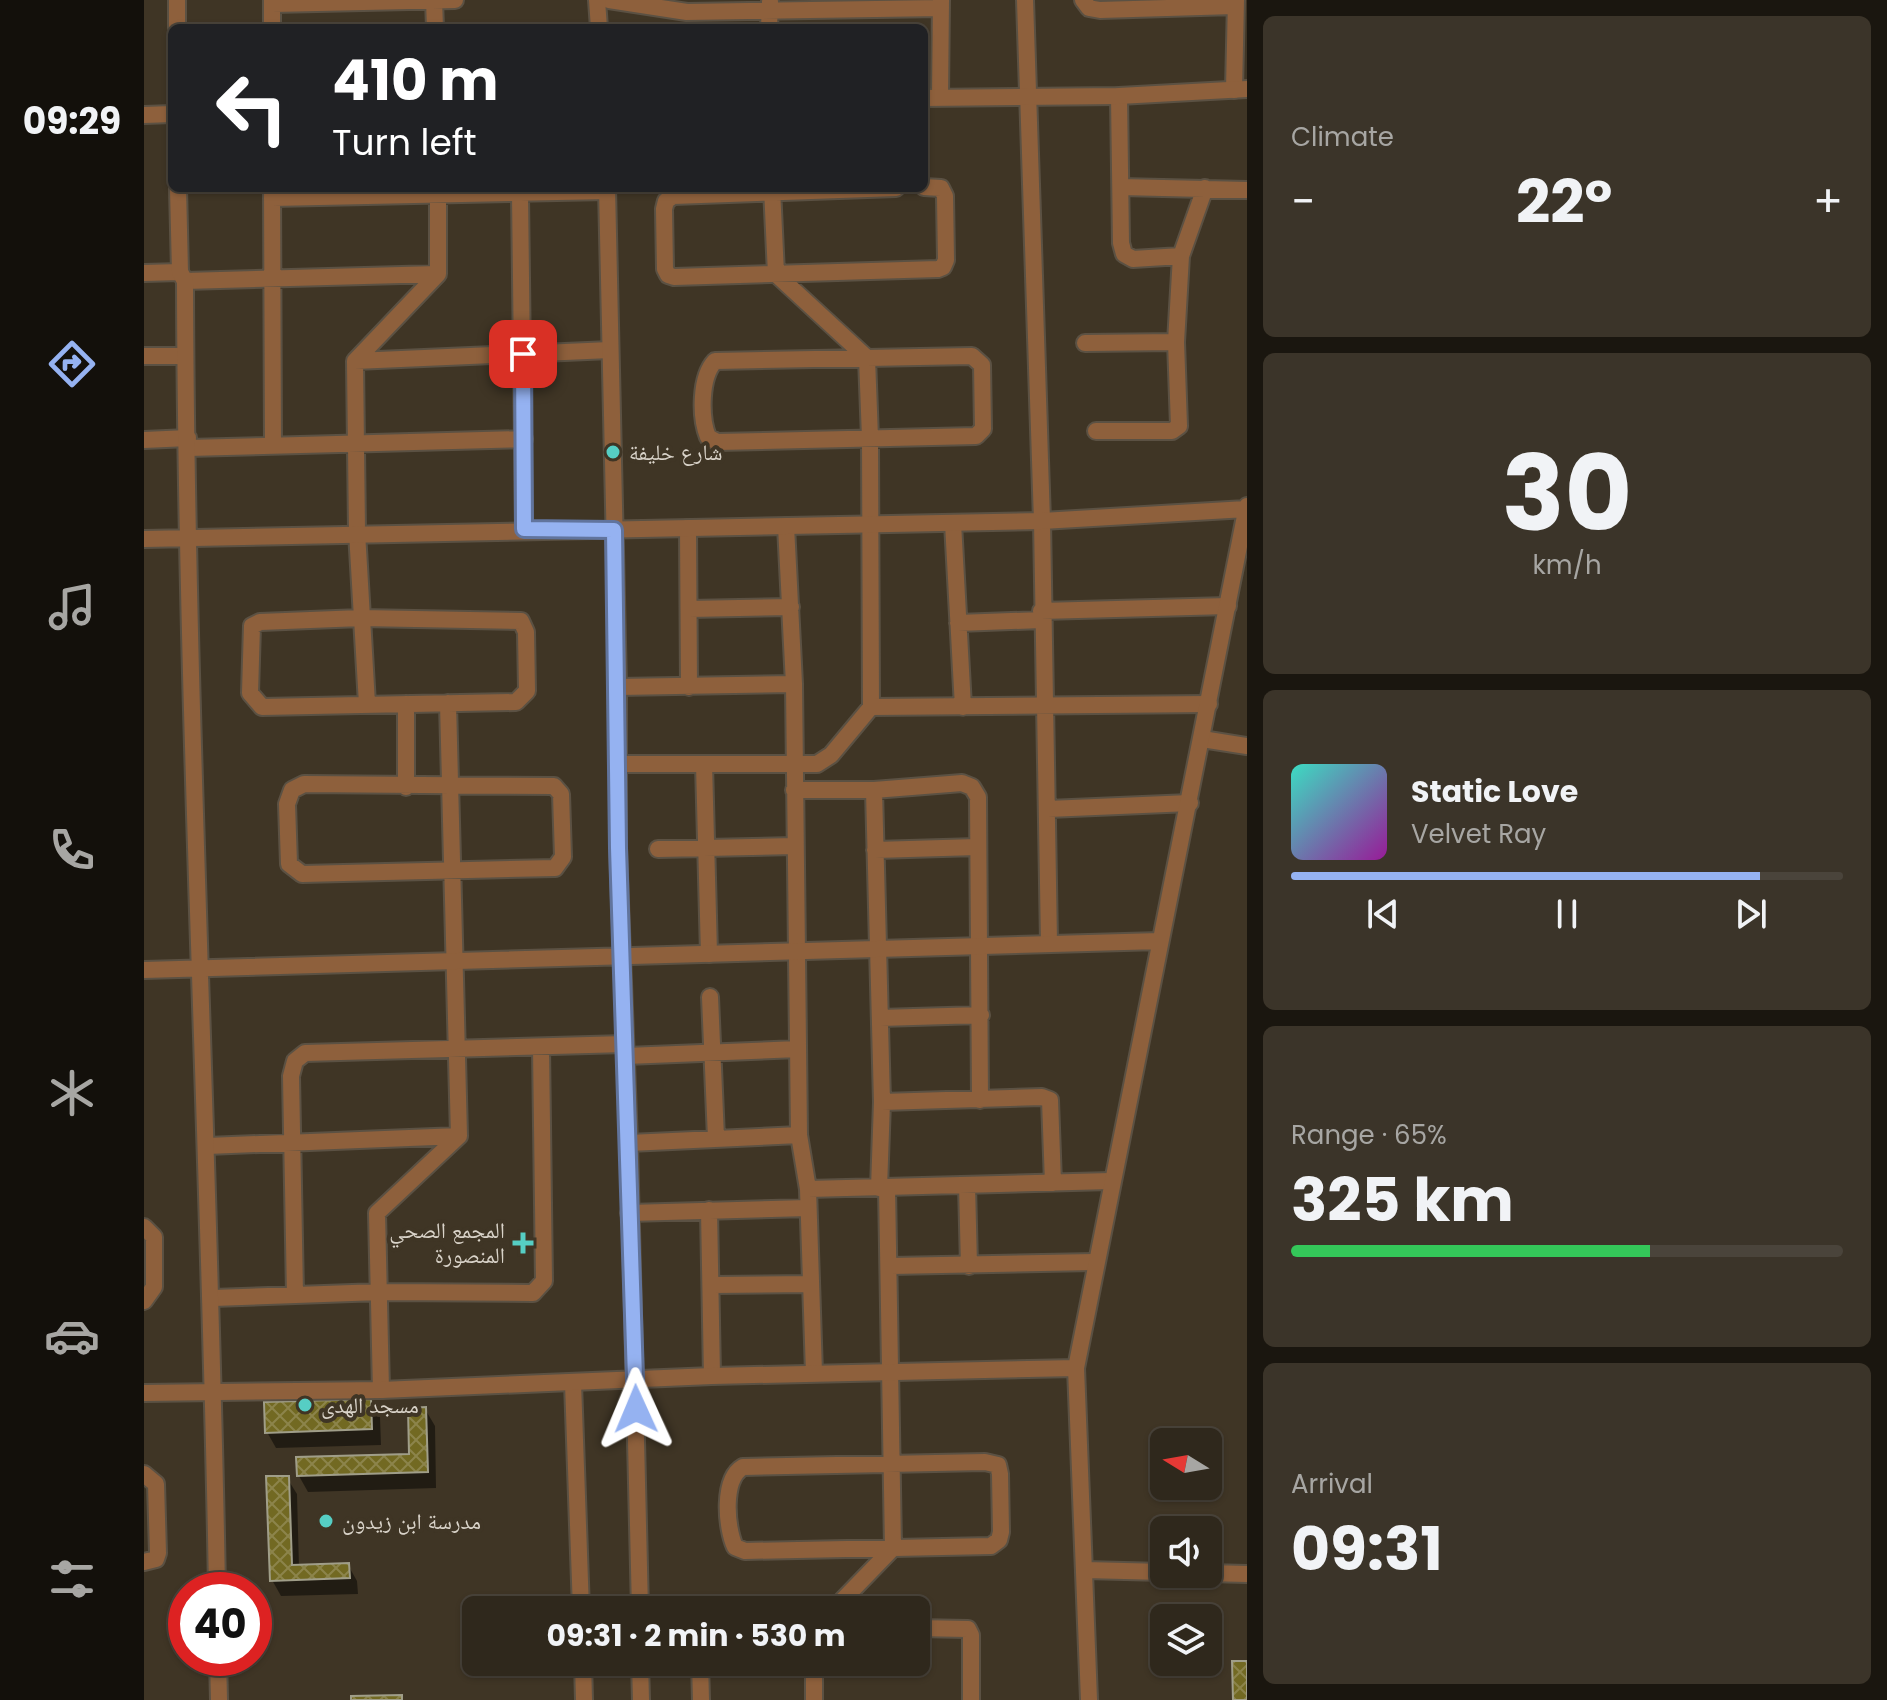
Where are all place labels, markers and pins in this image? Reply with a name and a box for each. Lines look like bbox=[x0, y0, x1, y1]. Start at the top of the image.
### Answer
pin bbox=[489, 320, 557, 388]
place label: شارع خليفة bbox=[629, 437, 722, 468]
marker: شارع خليفة bbox=[604, 443, 622, 461]
place label: المجمع الصحي المنصورة bbox=[389, 1215, 505, 1271]
marker: المجمع الصحي المنصورة bbox=[512, 1232, 534, 1254]
place label: مسجد الهدى bbox=[321, 1390, 419, 1421]
marker: مسجد الهدى bbox=[296, 1396, 314, 1414]
place label: مدرسة ابن زيدون bbox=[342, 1506, 481, 1537]
marker: مدرسة ابن زيدون bbox=[317, 1512, 335, 1530]

